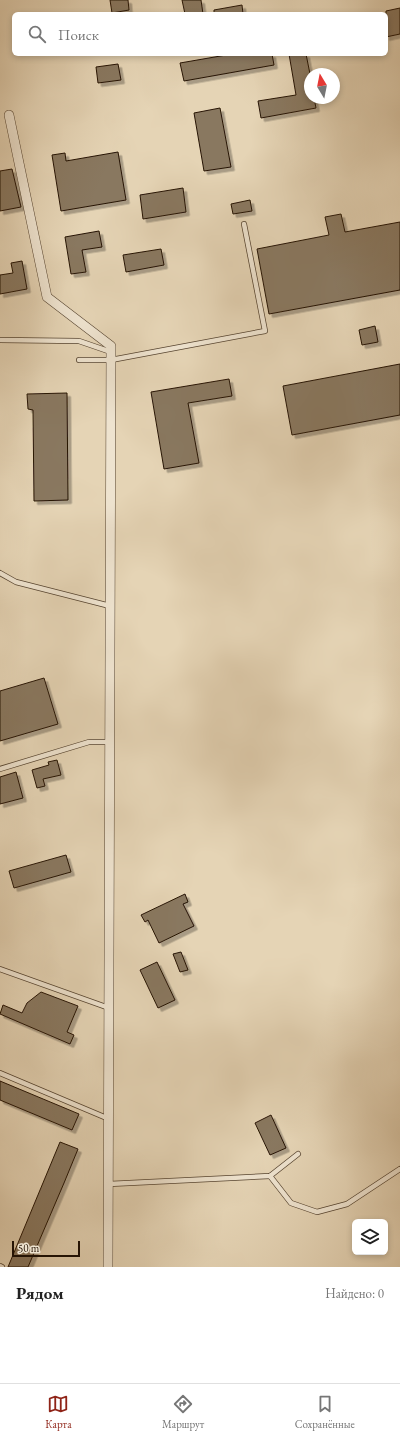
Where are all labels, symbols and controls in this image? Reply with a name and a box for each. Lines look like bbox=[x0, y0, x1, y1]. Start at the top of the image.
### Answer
search box bbox=[12, 12, 388, 56]
icon: search bbox=[26, 23, 48, 45]
text: Поиск bbox=[58, 25, 99, 44]
north arrow bbox=[304, 68, 340, 104]
map controls bbox=[352, 1219, 388, 1255]
button: layers bbox=[352, 1219, 388, 1255]
scale bar bbox=[12, 1239, 80, 1258]
text: 50 m bbox=[18, 1241, 39, 1255]
text: Рядом bbox=[16, 1282, 64, 1304]
text: Найдено: 0 bbox=[325, 1285, 384, 1302]
tab: Карта bbox=[45, 1393, 72, 1431]
tab: Маршрут bbox=[162, 1393, 204, 1431]
tab: Сохранённые bbox=[295, 1393, 355, 1431]

